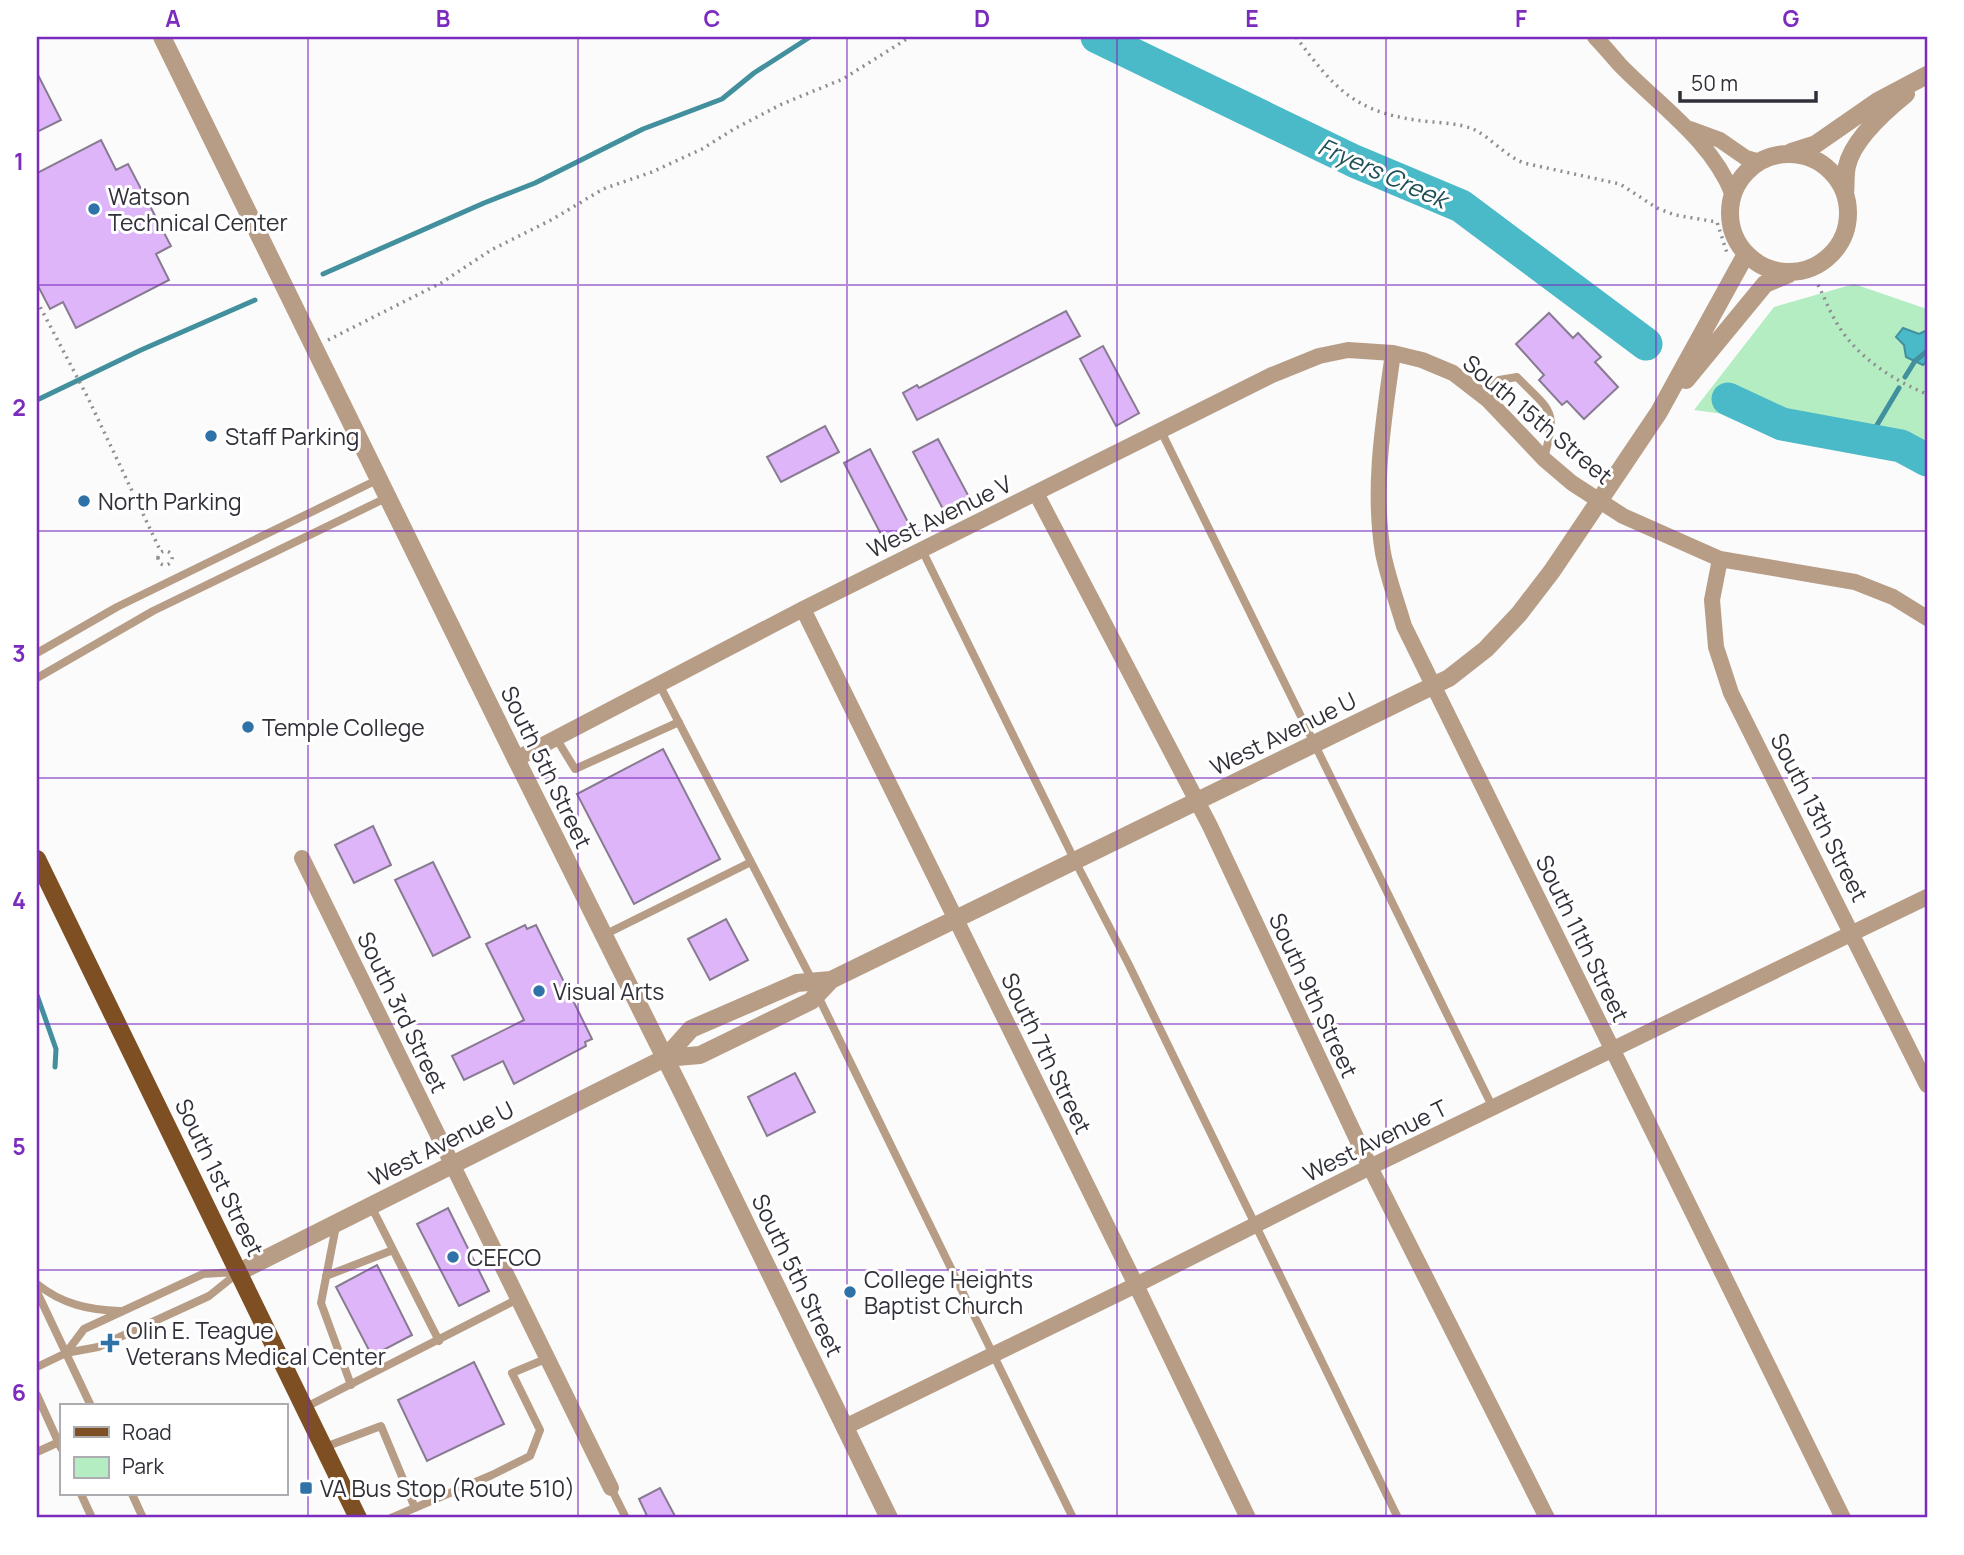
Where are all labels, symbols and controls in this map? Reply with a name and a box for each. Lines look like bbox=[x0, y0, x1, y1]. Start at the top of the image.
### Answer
text: A bbox=[165, 2, 181, 34]
text: B bbox=[436, 2, 450, 34]
text: C bbox=[704, 2, 721, 34]
text: D bbox=[974, 2, 990, 34]
text: E bbox=[1245, 2, 1259, 34]
text: F bbox=[1515, 2, 1527, 34]
text: G bbox=[1783, 2, 1800, 34]
scale bar bbox=[1680, 60, 1817, 104]
text: 50 m bbox=[1691, 69, 1738, 97]
water label: Fryers Creek bbox=[1313, 129, 1456, 216]
text: 1 bbox=[14, 145, 24, 177]
place label: Watson Technical Center bbox=[108, 180, 288, 238]
marker: Watson Technical Center bbox=[86, 201, 102, 217]
street label: South 15th Street bbox=[1456, 347, 1620, 491]
text: 2 bbox=[12, 391, 26, 423]
place label: Staff Parking bbox=[225, 420, 359, 452]
marker: Staff Parking bbox=[203, 428, 219, 444]
street label: West Avenue V bbox=[862, 467, 1017, 565]
place label: North Parking bbox=[98, 485, 242, 517]
marker: North Parking bbox=[76, 493, 92, 509]
text: 3 bbox=[12, 637, 26, 669]
street label: South 5th Street bbox=[494, 680, 600, 854]
street label: West Avenue U bbox=[1205, 684, 1361, 782]
place label: Temple College bbox=[262, 711, 425, 743]
marker: Temple College bbox=[240, 719, 256, 735]
street label: South 13th Street bbox=[1764, 727, 1876, 907]
street label: South 11th Street bbox=[1529, 849, 1637, 1027]
text: 4 bbox=[12, 884, 26, 916]
street label: South 9th Street bbox=[1262, 907, 1366, 1083]
street label: South 3rd Street bbox=[350, 926, 456, 1098]
street label: South 7th Street bbox=[994, 967, 1100, 1139]
place label: Visual Arts bbox=[553, 975, 664, 1007]
marker: Visual Arts bbox=[531, 983, 547, 999]
street label: West Avenue T bbox=[1298, 1091, 1453, 1189]
street label: South 1st Street bbox=[168, 1093, 272, 1261]
street label: West Avenue U bbox=[363, 1093, 519, 1193]
text: 5 bbox=[12, 1130, 26, 1162]
street label: South 5th Street bbox=[745, 1188, 851, 1362]
place label: CEFCO bbox=[467, 1241, 541, 1273]
marker: CEFCO bbox=[445, 1249, 461, 1265]
place label: College Heights Baptist Church bbox=[864, 1263, 1033, 1321]
marker: College Heights Baptist Church bbox=[842, 1284, 858, 1300]
place label: Olin E. Teague Veterans Medical Center bbox=[126, 1314, 386, 1372]
marker: Olin E. Teague Veterans Medical Center bbox=[100, 1333, 120, 1353]
text: 6 bbox=[12, 1376, 26, 1408]
legend bbox=[60, 1404, 287, 1496]
text: Road bbox=[122, 1418, 172, 1446]
text: Park bbox=[122, 1452, 164, 1480]
place label: VA Bus Stop (Route 510) bbox=[320, 1472, 575, 1504]
marker: VA Bus Stop (Route 510) bbox=[298, 1480, 314, 1496]

